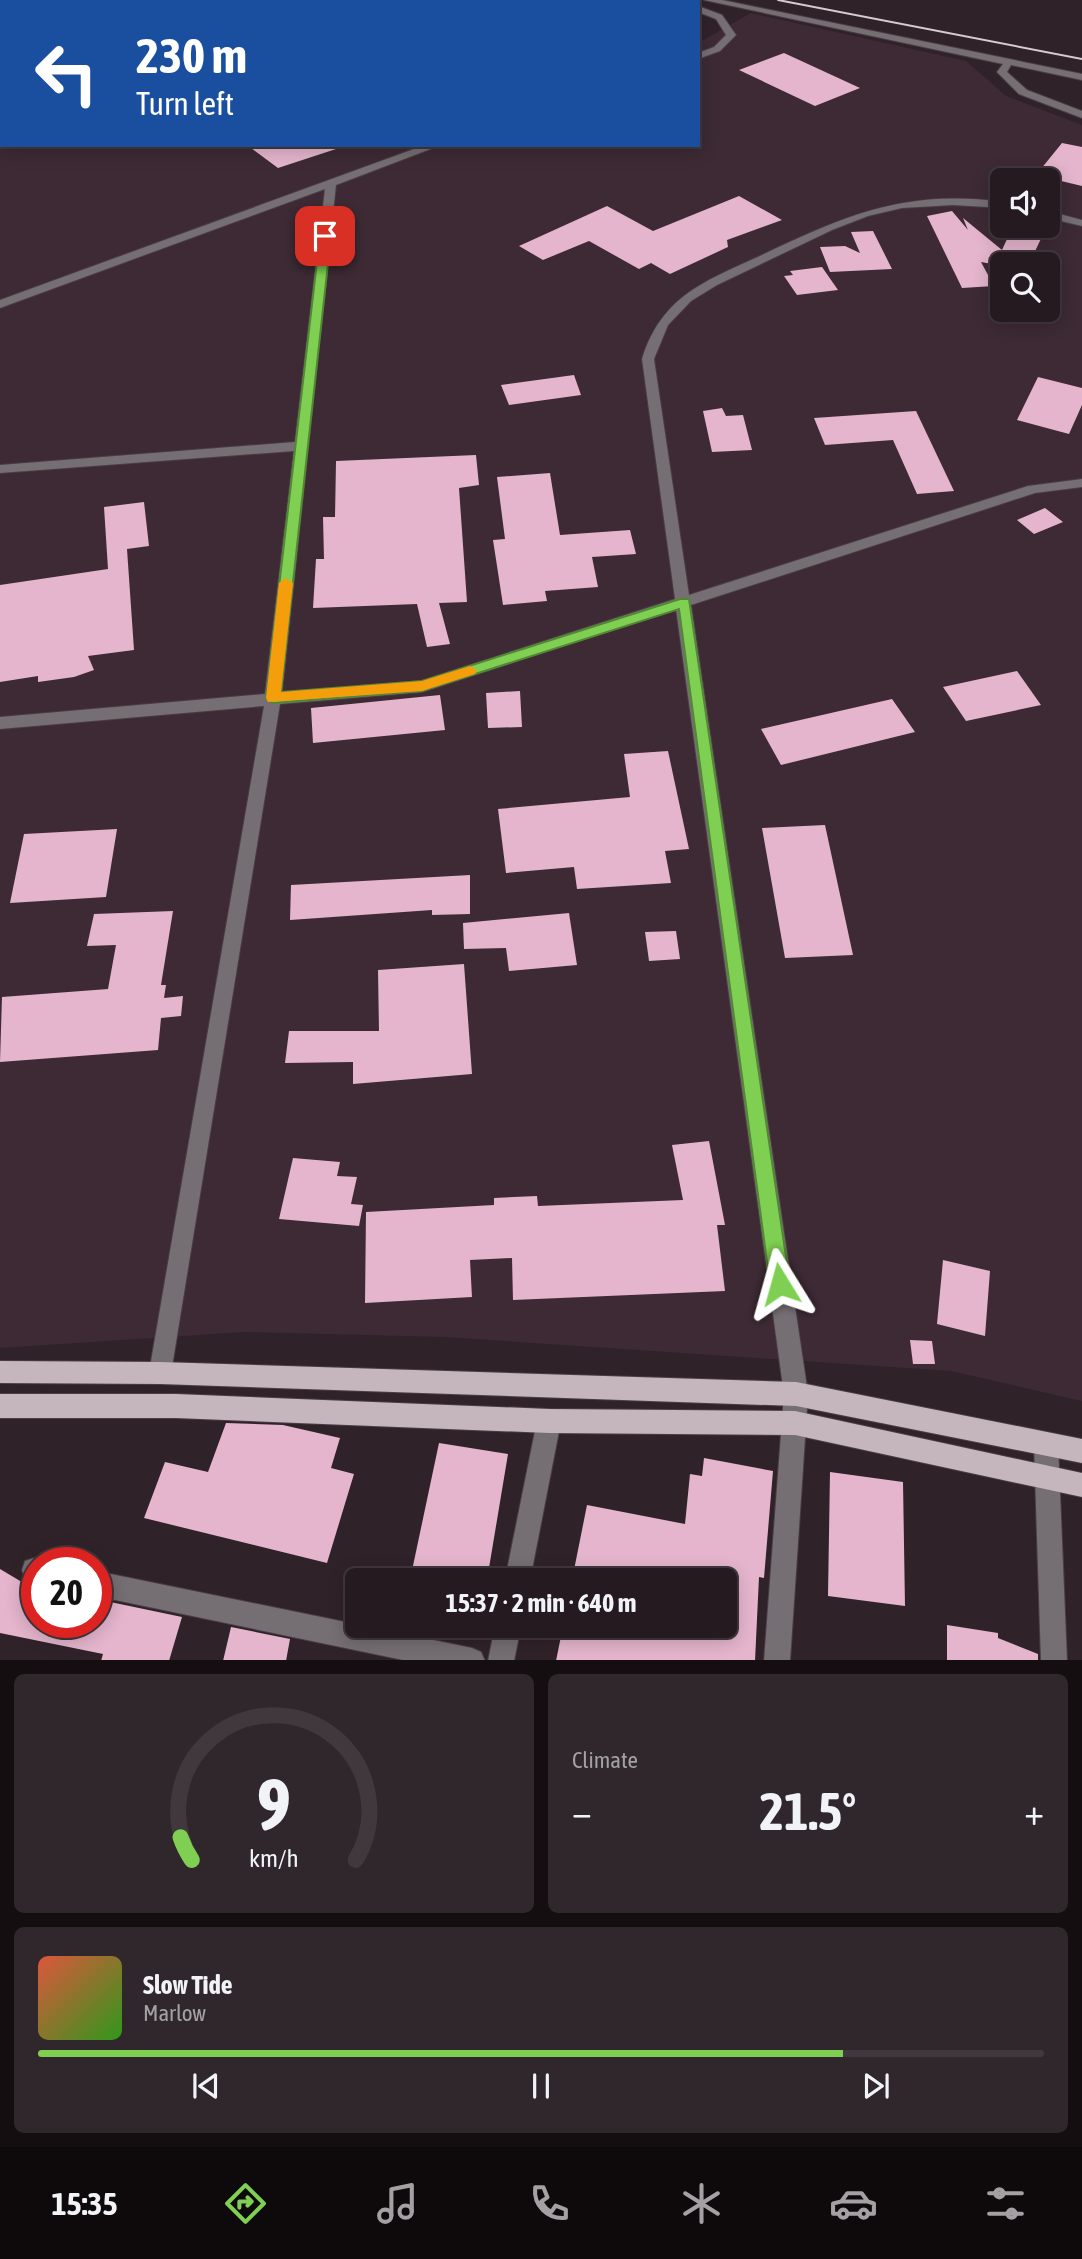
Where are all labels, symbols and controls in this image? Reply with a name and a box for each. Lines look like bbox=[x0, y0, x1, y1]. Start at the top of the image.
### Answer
text: 230 m bbox=[136, 27, 247, 83]
icon: left bbox=[21, 28, 112, 119]
text: Turn left bbox=[136, 85, 234, 122]
map controls bbox=[990, 168, 1060, 322]
button: sound bbox=[990, 168, 1060, 238]
pin bbox=[295, 206, 355, 266]
icon: arrive bbox=[306, 217, 344, 255]
button: search bbox=[990, 252, 1060, 322]
position arrow bbox=[743, 1247, 817, 1321]
speed limit sign: 20 bbox=[21, 1547, 112, 1638]
text: 15:37 · 2 min · 640 m bbox=[446, 1588, 636, 1618]
text: Climate bbox=[572, 1747, 638, 1773]
text: 9 bbox=[257, 1762, 291, 1845]
text: 21.5° bbox=[760, 1781, 856, 1841]
text: − bbox=[572, 1790, 592, 1833]
text: + bbox=[1024, 1790, 1044, 1833]
text: km/h bbox=[249, 1843, 299, 1871]
text: Slow Tide bbox=[143, 1970, 233, 2000]
text: Marlow bbox=[143, 2000, 206, 2026]
icon: previous bbox=[187, 2067, 225, 2105]
icon: pause bbox=[522, 2067, 560, 2105]
icon: next bbox=[857, 2067, 895, 2105]
icon: directions bbox=[221, 2179, 270, 2228]
icon: music bbox=[373, 2179, 422, 2228]
icon: phone bbox=[525, 2179, 574, 2228]
icon: climate bbox=[677, 2179, 726, 2228]
icon: car bbox=[829, 2179, 878, 2228]
icon: filters bbox=[981, 2179, 1030, 2228]
text: 15:35 bbox=[52, 2185, 117, 2222]

